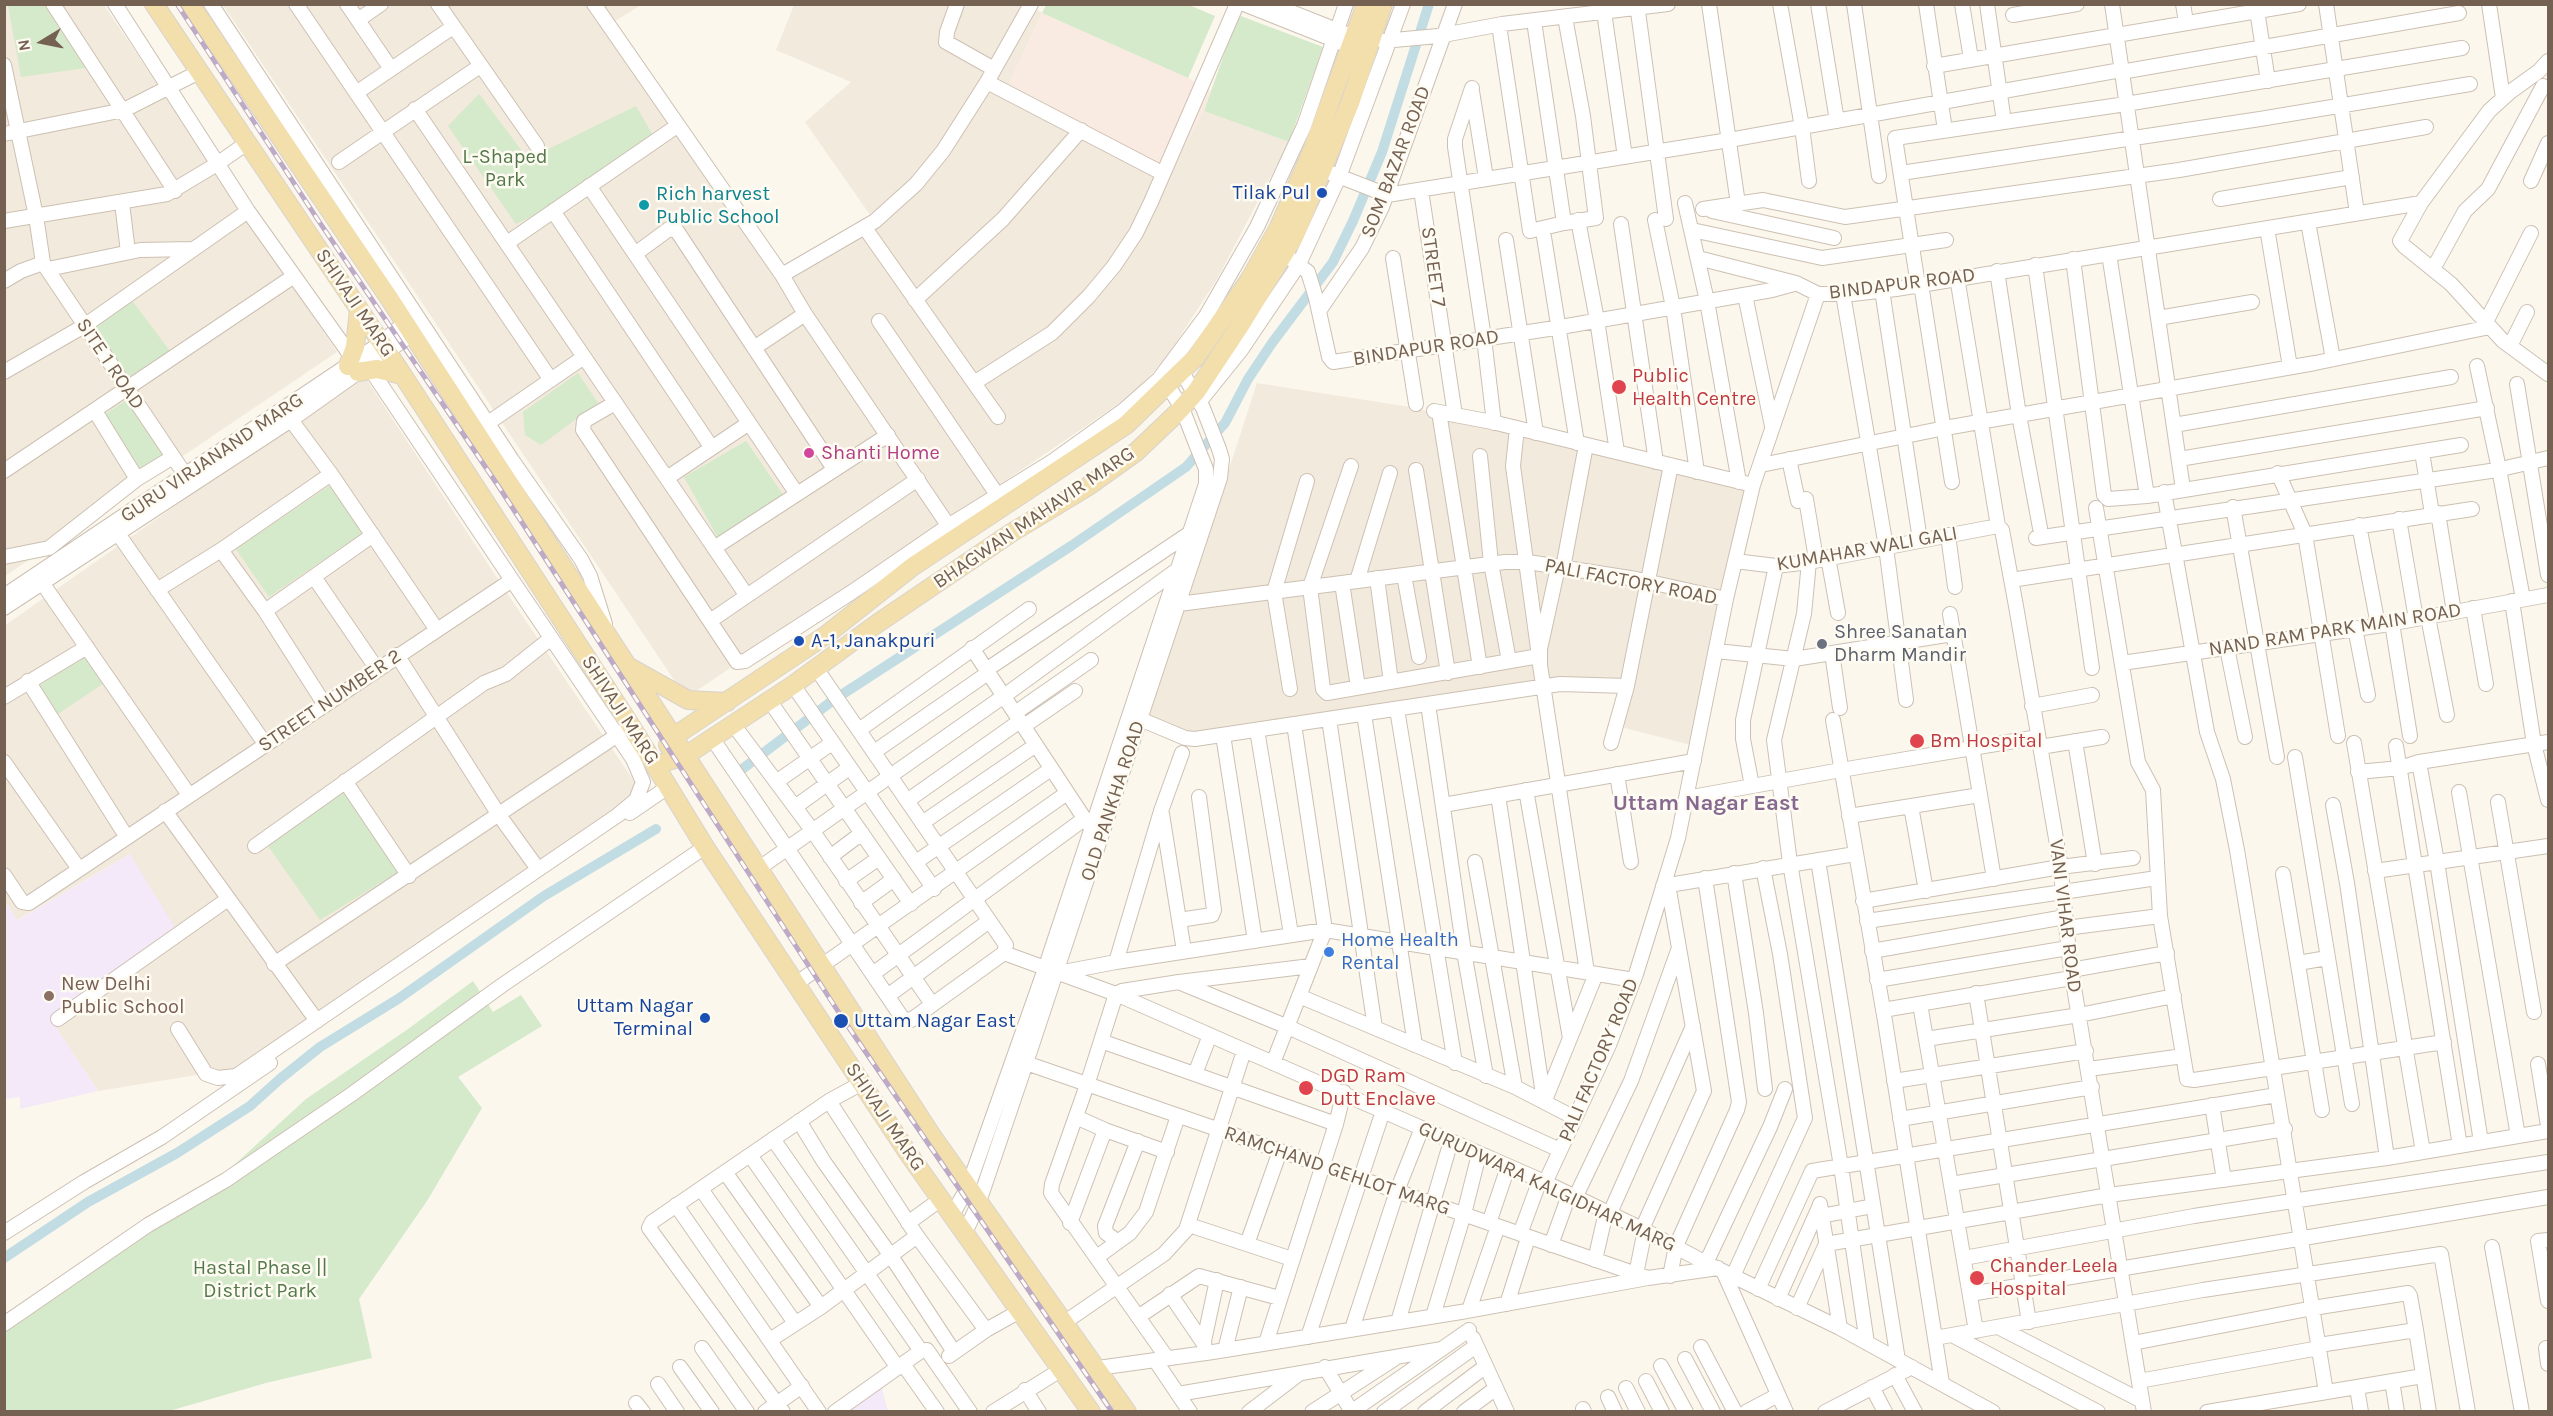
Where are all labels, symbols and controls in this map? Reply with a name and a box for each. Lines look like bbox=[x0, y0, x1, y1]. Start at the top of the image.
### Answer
north arrow bbox=[12, 12, 72, 72]
text: N bbox=[13, 38, 34, 53]
street label: SOM BAZAR ROAD bbox=[1356, 83, 1436, 241]
park label: L-Shaped Park bbox=[462, 145, 548, 192]
place label: Tilak Pul bbox=[1233, 181, 1310, 205]
place label: Rich harvest Public School bbox=[656, 182, 780, 229]
marker: Tilak Pul bbox=[1315, 186, 1329, 200]
marker: Rich harvest Public School bbox=[637, 198, 651, 212]
street label: STREET 7 bbox=[1415, 225, 1451, 309]
street label: SHIVAJI MARG bbox=[310, 244, 400, 362]
street label: BINDAPUR ROAD bbox=[1827, 263, 1977, 305]
street label: SITE 1 ROAD bbox=[71, 314, 149, 414]
street label: BINDAPUR ROAD bbox=[1351, 325, 1501, 371]
place label: Public Health Centre bbox=[1632, 364, 1756, 411]
marker: Public Health Centre bbox=[1610, 378, 1628, 396]
street label: GURU VIRJANAND MARG bbox=[116, 388, 308, 528]
place label: Shanti Home bbox=[821, 441, 940, 465]
street label: BHAGWAN MAHAVIR MARG bbox=[929, 442, 1139, 594]
marker: Shanti Home bbox=[802, 446, 816, 460]
street label: KUMAHAR WALI GALI bbox=[1775, 521, 1959, 577]
street label: PALI FACTORY ROAD bbox=[1543, 553, 1719, 611]
street label: NAND RAM PARK MAIN ROAD bbox=[2207, 598, 2463, 662]
place label: Shree Sanatan Dharm Mandir bbox=[1834, 620, 1967, 667]
place label: A-1, Janakpuri bbox=[811, 629, 935, 653]
marker: A-1, Janakpuri bbox=[792, 634, 806, 648]
marker: Shree Sanatan Dharm Mandir bbox=[1815, 637, 1829, 651]
street label: STREET NUMBER 2 bbox=[254, 644, 406, 758]
street label: SHIVAJI MARG bbox=[576, 651, 664, 769]
street label: OLD PANKHA ROAD bbox=[1076, 718, 1150, 884]
place label: Bm Hospital bbox=[1930, 729, 2042, 753]
marker: Bm Hospital bbox=[1908, 732, 1926, 750]
district label: Uttam Nagar East bbox=[1613, 791, 1799, 817]
street label: VANI VIHAR ROAD bbox=[2044, 838, 2086, 994]
place label: Home Health Rental bbox=[1341, 928, 1459, 975]
marker: Home Health Rental bbox=[1322, 945, 1336, 959]
place label: New Delhi Public School bbox=[61, 972, 185, 1019]
street label: PALI FACTORY ROAD bbox=[1554, 975, 1644, 1145]
marker: New Delhi Public School bbox=[42, 989, 56, 1003]
place label: Uttam Nagar Terminal bbox=[576, 994, 693, 1041]
place label: Uttam Nagar East bbox=[854, 1009, 1016, 1033]
marker: Uttam Nagar Terminal bbox=[698, 1011, 712, 1025]
marker: Uttam Nagar East bbox=[832, 1012, 850, 1030]
street label: SHIVAJI MARG bbox=[840, 1058, 930, 1176]
place label: DGD Ram Dutt Enclave bbox=[1320, 1064, 1436, 1111]
marker: DGD Ram Dutt Enclave bbox=[1297, 1079, 1315, 1097]
street label: GURUDWARA KALGIDHAR MARG bbox=[1414, 1117, 1680, 1257]
street label: RAMCHAND GEHLOT MARG bbox=[1221, 1121, 1453, 1221]
place label: Chander Leela Hospital bbox=[1990, 1254, 2118, 1301]
park label: Hastal Phase || District Park bbox=[193, 1256, 327, 1303]
marker: Chander Leela Hospital bbox=[1968, 1269, 1986, 1287]

